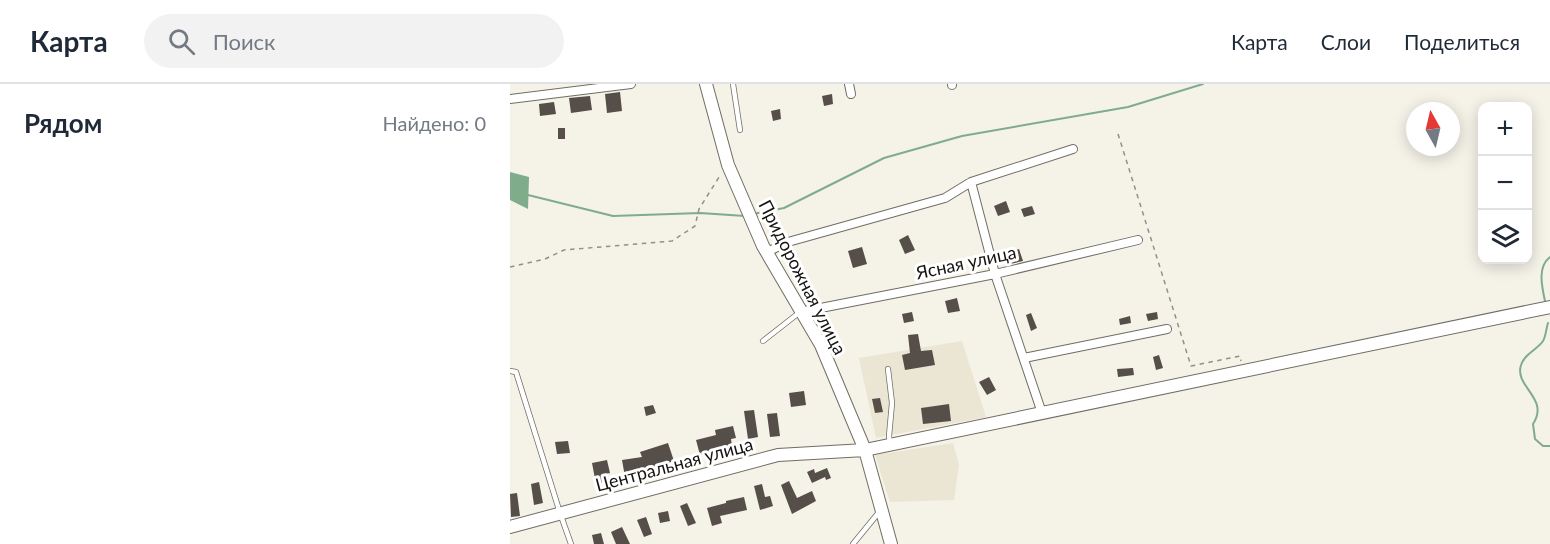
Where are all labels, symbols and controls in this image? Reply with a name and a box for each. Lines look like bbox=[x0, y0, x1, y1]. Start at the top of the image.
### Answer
search box bbox=[144, 14, 564, 68]
text: Карта bbox=[30, 24, 108, 58]
icon: search bbox=[165, 25, 198, 58]
text: Поиск bbox=[213, 28, 276, 55]
text: Карта bbox=[1231, 29, 1288, 54]
text: Слои bbox=[1321, 29, 1371, 54]
text: Поделиться bbox=[1404, 29, 1520, 54]
north arrow bbox=[1406, 102, 1460, 156]
map controls bbox=[1478, 102, 1532, 264]
button: + bbox=[1478, 102, 1532, 156]
text: Рядом bbox=[24, 107, 102, 139]
text: Найдено: 0 bbox=[383, 111, 486, 135]
button: − bbox=[1478, 156, 1532, 210]
street label: Придорожная улица bbox=[754, 196, 852, 358]
button: layers bbox=[1478, 210, 1532, 264]
street label: Ясная улица bbox=[913, 241, 1018, 284]
street label: Центральная улица bbox=[593, 432, 755, 496]

